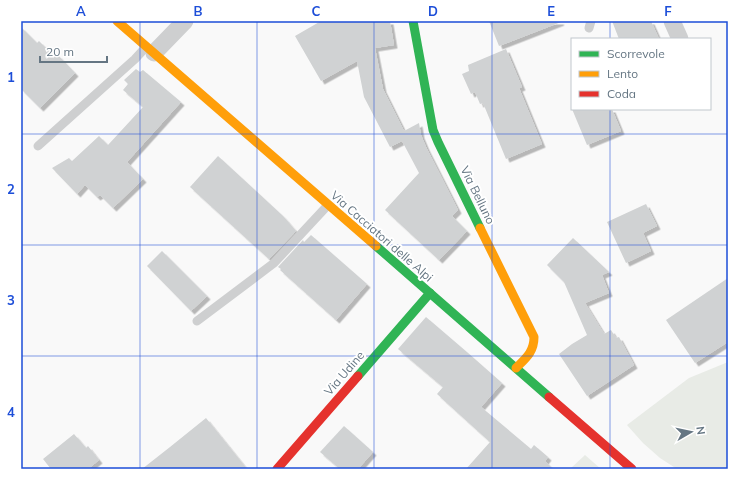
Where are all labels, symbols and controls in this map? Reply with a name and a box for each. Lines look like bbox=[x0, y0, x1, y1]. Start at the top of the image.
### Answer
text: A bbox=[76, 3, 86, 19]
text: B bbox=[194, 3, 203, 19]
text: C bbox=[312, 3, 321, 19]
text: D bbox=[428, 3, 438, 19]
text: E bbox=[547, 3, 555, 19]
text: F bbox=[664, 3, 672, 19]
scale bar bbox=[40, 38, 107, 64]
legend bbox=[571, 38, 711, 110]
text: 20 m bbox=[46, 44, 74, 59]
text: Scorrevole bbox=[607, 46, 665, 61]
text: Lento bbox=[607, 66, 638, 81]
text: 1 bbox=[7, 69, 15, 85]
text: Coda bbox=[607, 86, 636, 101]
street label: Via Belluno bbox=[457, 163, 499, 227]
text: 2 bbox=[7, 181, 15, 197]
street label: Via Cacciatori delle Alpi bbox=[328, 187, 436, 285]
text: 3 bbox=[7, 292, 15, 308]
street label: Via Udine bbox=[321, 348, 367, 398]
text: 4 bbox=[7, 404, 15, 420]
north arrow bbox=[671, 412, 711, 452]
text: N bbox=[693, 425, 708, 436]

